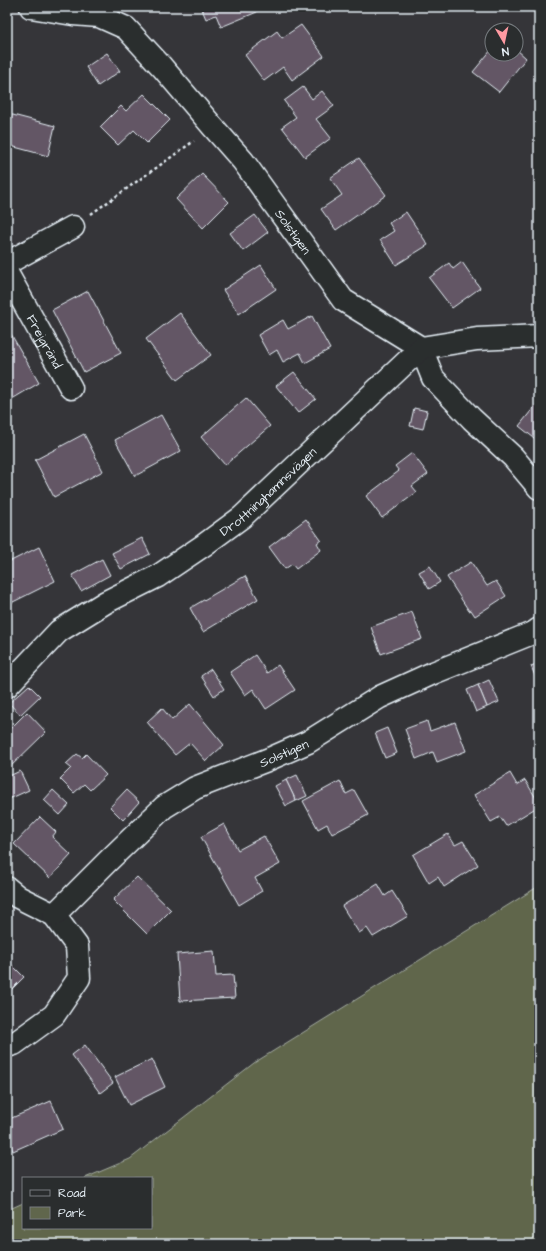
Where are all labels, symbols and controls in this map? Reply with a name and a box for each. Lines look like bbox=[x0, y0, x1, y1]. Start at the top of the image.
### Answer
north arrow bbox=[484, 22, 524, 62]
text: N bbox=[501, 43, 510, 59]
street label: Solstigen bbox=[270, 206, 315, 259]
street label: Frejgränd bbox=[22, 311, 66, 372]
street label: Drottninghamnsvägen bbox=[216, 443, 321, 541]
street label: Solstigen bbox=[257, 735, 312, 772]
legend bbox=[22, 1177, 152, 1229]
text: Road bbox=[58, 1185, 86, 1202]
text: Park bbox=[58, 1205, 86, 1222]

